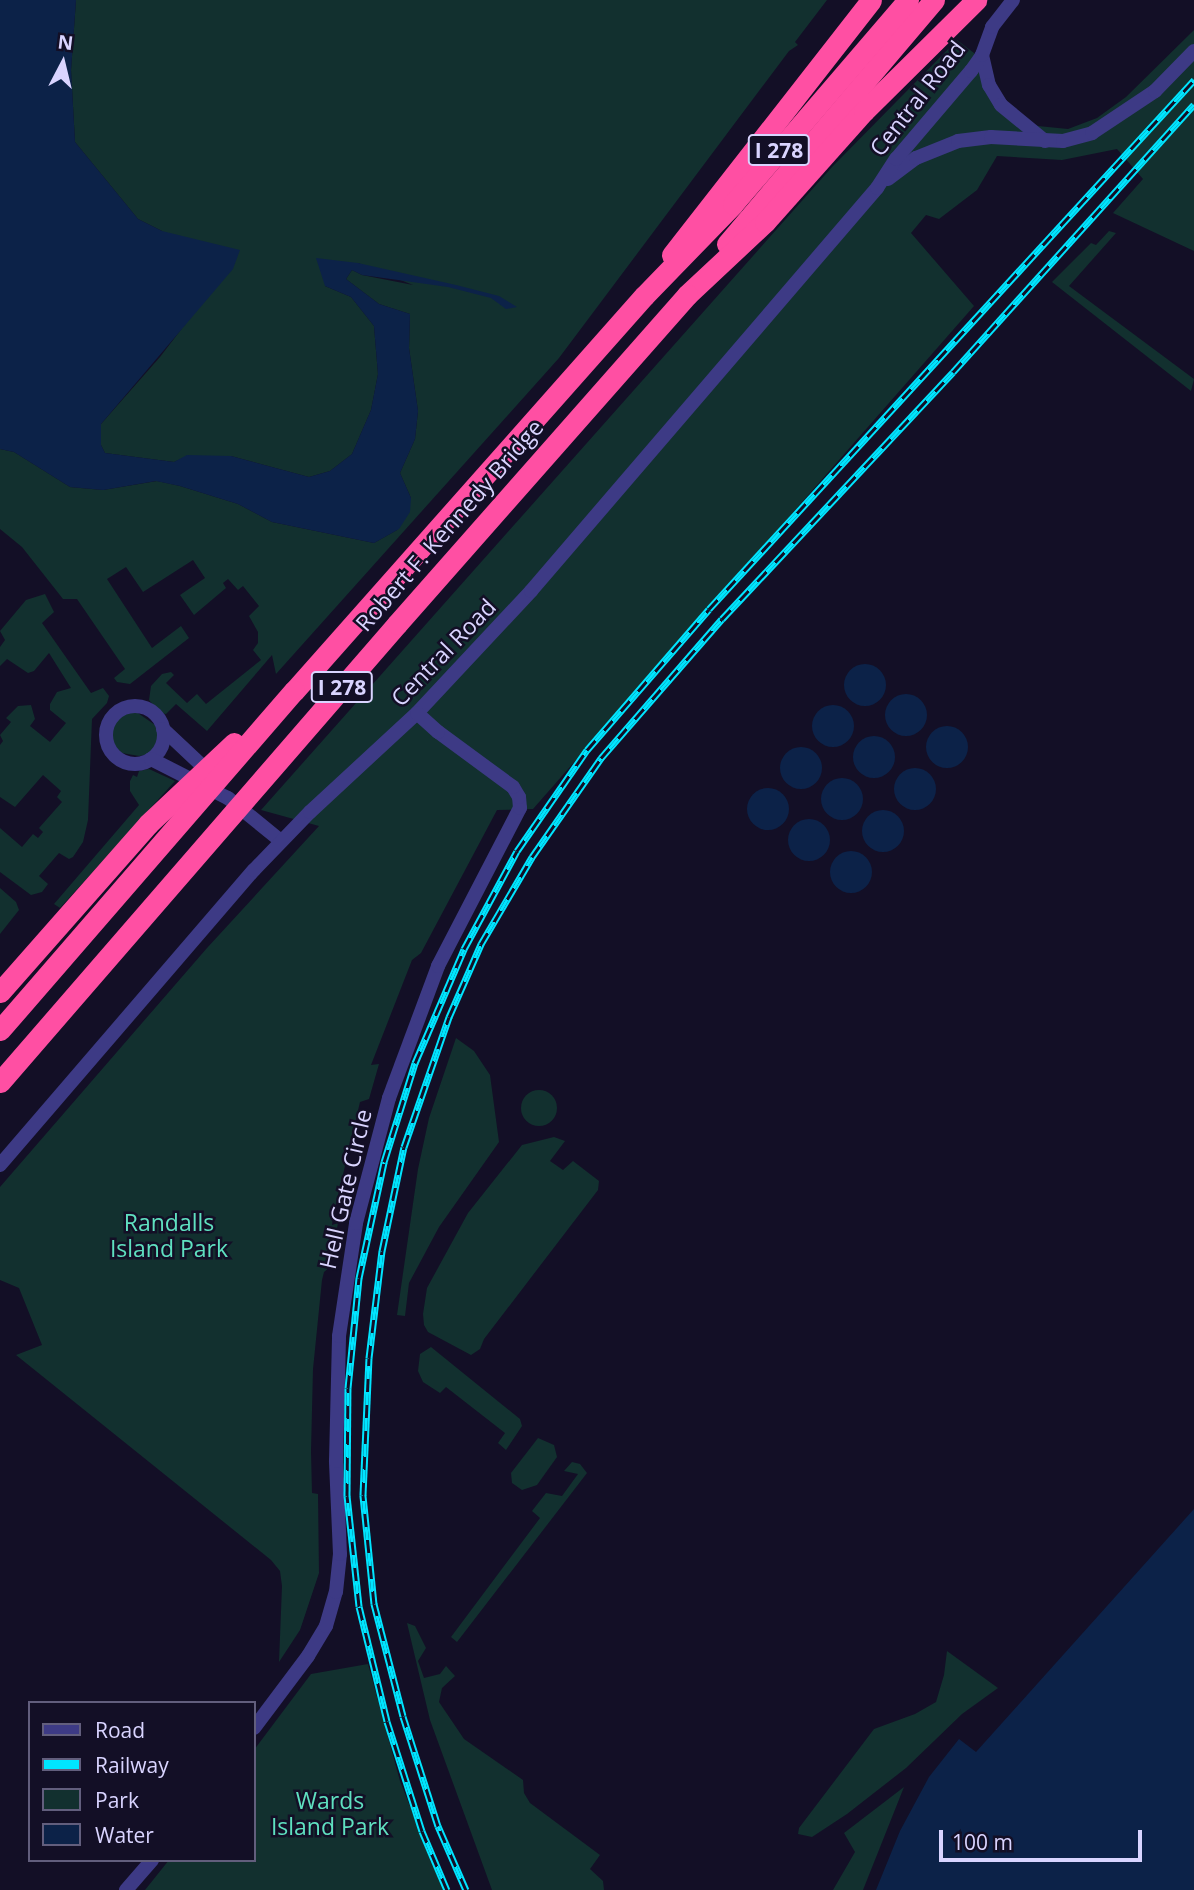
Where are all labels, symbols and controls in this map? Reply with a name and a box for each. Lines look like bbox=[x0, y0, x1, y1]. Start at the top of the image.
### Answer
north arrow bbox=[28, 28, 98, 98]
text: N bbox=[56, 28, 75, 56]
street label: Central Road bbox=[863, 35, 971, 161]
road number: I 278 bbox=[748, 132, 810, 168]
street label: Robert F. Kennedy Bridge bbox=[349, 413, 549, 637]
street label: Central Road bbox=[385, 593, 501, 711]
road number: I 278 bbox=[310, 670, 374, 704]
street label: Hell Gate Circle bbox=[313, 1106, 377, 1272]
park label: Randalls Island Park bbox=[110, 1208, 228, 1262]
legend bbox=[28, 1701, 256, 1862]
text: Road bbox=[95, 1716, 145, 1744]
text: Railway bbox=[95, 1751, 169, 1779]
text: Park bbox=[95, 1786, 139, 1814]
park label: Wards Island Park bbox=[271, 1786, 389, 1840]
scale bar bbox=[942, 1816, 1145, 1860]
text: Water bbox=[95, 1821, 154, 1849]
text: 100 m bbox=[952, 1828, 1013, 1856]

